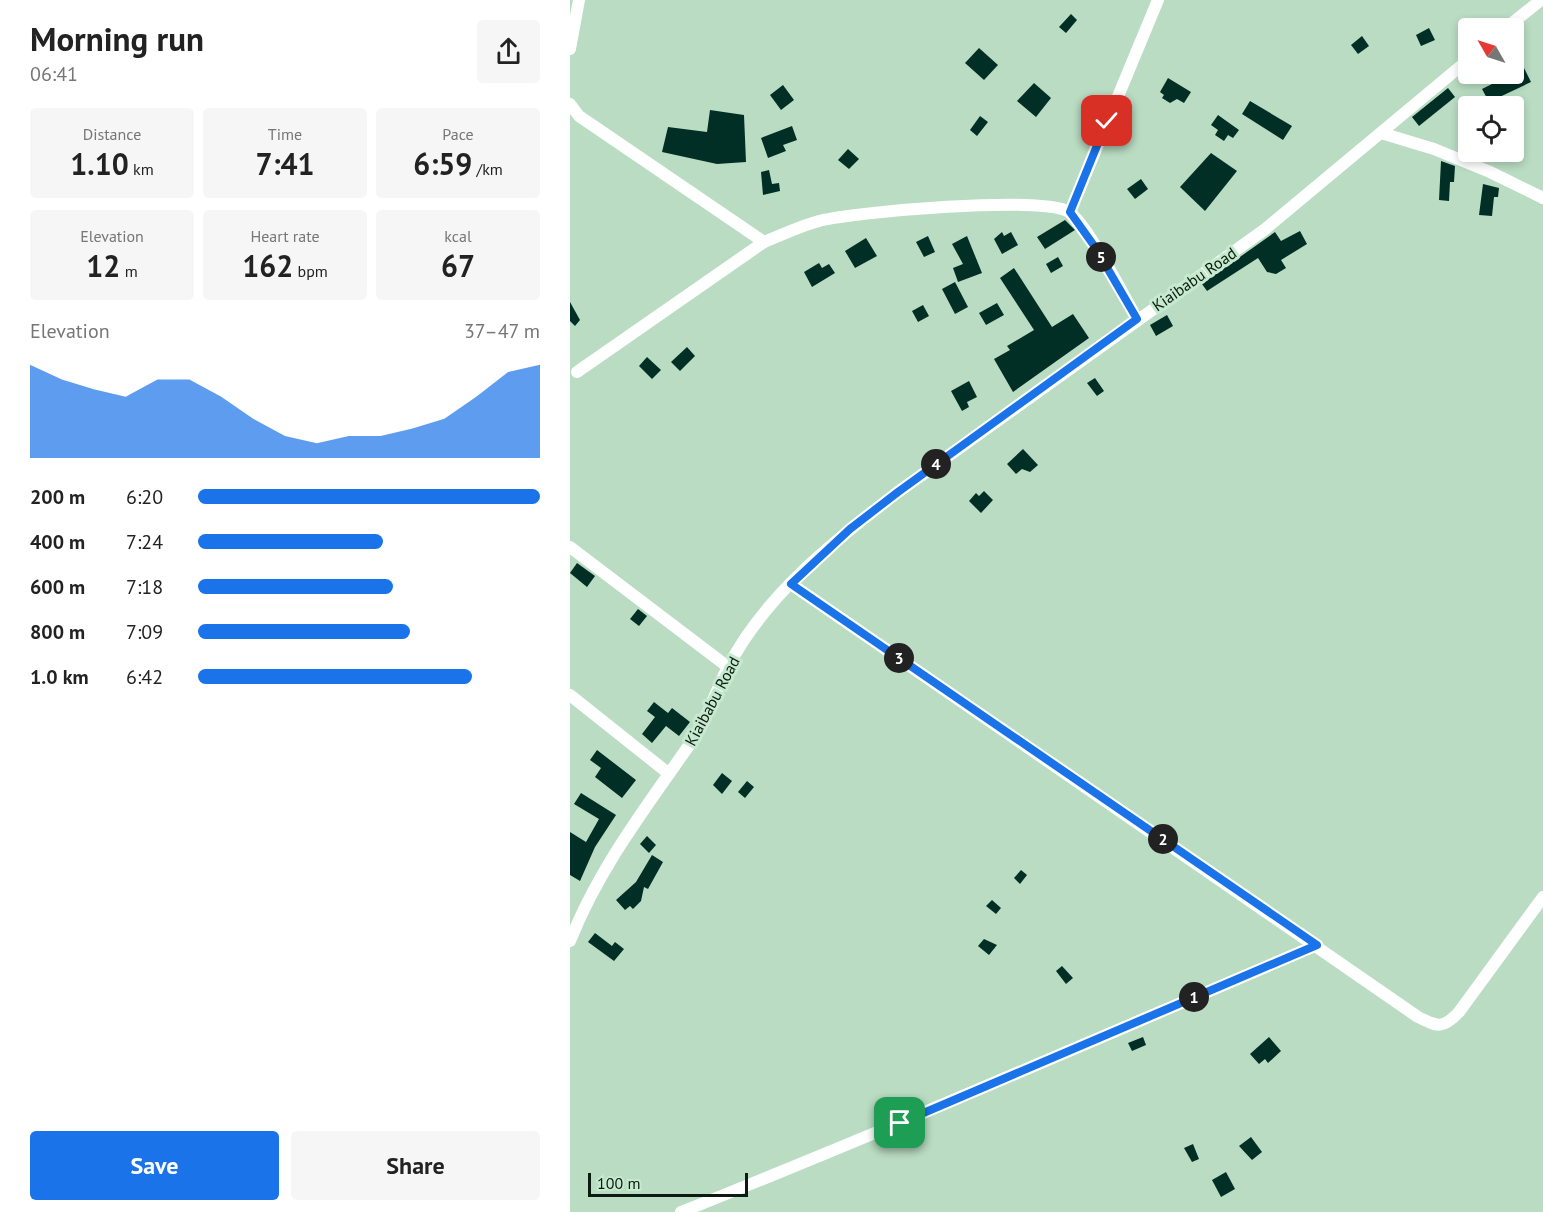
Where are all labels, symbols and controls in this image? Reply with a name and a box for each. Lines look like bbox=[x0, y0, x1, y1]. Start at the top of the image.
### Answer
text: Morning run bbox=[30, 17, 204, 60]
north arrow bbox=[1458, 18, 1524, 84]
map controls bbox=[1458, 18, 1524, 162]
button: share bbox=[477, 20, 540, 83]
text: 06:41 bbox=[30, 61, 78, 87]
pin bbox=[1081, 95, 1132, 146]
button: locate bbox=[1458, 96, 1524, 162]
icon: check bbox=[1090, 104, 1123, 137]
text: Distance bbox=[83, 124, 141, 144]
text: Time bbox=[268, 124, 302, 144]
text: Pace bbox=[442, 124, 474, 144]
text: 1.10 bbox=[70, 144, 129, 183]
text: 7:41 bbox=[255, 144, 315, 183]
text: 6:59 bbox=[413, 144, 472, 183]
text: km bbox=[129, 159, 154, 179]
text: /km bbox=[472, 159, 503, 179]
text: Elevation bbox=[80, 226, 144, 246]
text: Heart rate bbox=[250, 226, 320, 246]
text: kcal bbox=[444, 226, 472, 246]
pin: 5 bbox=[1086, 242, 1116, 272]
street label: Kiaibabu Road bbox=[1148, 243, 1240, 315]
text: 12 bbox=[86, 246, 120, 285]
text: 162 bbox=[242, 246, 293, 285]
text: 67 bbox=[441, 246, 475, 285]
text: 5 bbox=[1096, 247, 1106, 267]
text: m bbox=[120, 261, 138, 281]
text: bpm bbox=[293, 261, 328, 281]
text: Elevation bbox=[30, 318, 110, 344]
text: 37–47 m bbox=[464, 318, 540, 344]
pin: 4 bbox=[921, 449, 951, 479]
text: 4 bbox=[931, 454, 941, 474]
text: 200 m bbox=[30, 484, 85, 510]
text: 6:20 bbox=[126, 484, 163, 510]
text: 400 m bbox=[30, 529, 85, 555]
text: 7:24 bbox=[126, 529, 163, 555]
text: 600 m bbox=[30, 574, 85, 600]
text: 7:18 bbox=[126, 574, 163, 600]
text: 800 m bbox=[30, 619, 85, 645]
text: 7:09 bbox=[126, 619, 163, 645]
pin: 3 bbox=[884, 643, 914, 673]
text: 3 bbox=[894, 648, 904, 668]
street label: Kiaibabu Road bbox=[680, 653, 744, 749]
text: 1.0 km bbox=[30, 664, 89, 690]
text: 6:42 bbox=[126, 664, 163, 690]
pin: 2 bbox=[1148, 824, 1178, 854]
text: 2 bbox=[1158, 829, 1168, 849]
pin: 1 bbox=[1179, 982, 1209, 1012]
text: 1 bbox=[1189, 987, 1199, 1007]
pin bbox=[874, 1097, 925, 1148]
icon: arrive bbox=[883, 1106, 916, 1139]
button: Save bbox=[30, 1131, 279, 1200]
button: Share bbox=[291, 1131, 540, 1200]
scale bar bbox=[588, 1170, 748, 1198]
text: 100 m bbox=[597, 1173, 640, 1193]

